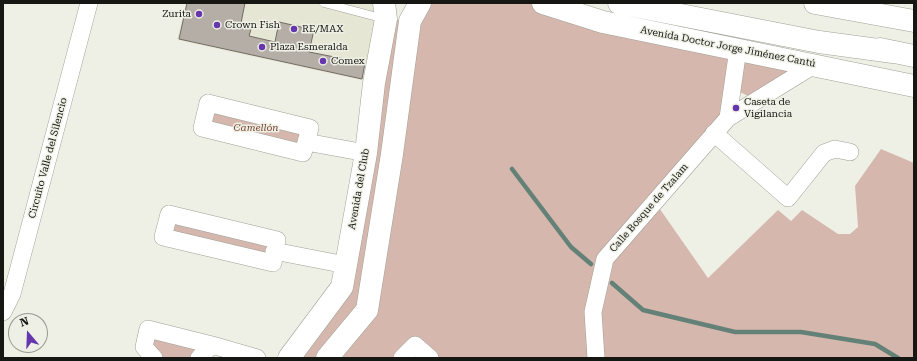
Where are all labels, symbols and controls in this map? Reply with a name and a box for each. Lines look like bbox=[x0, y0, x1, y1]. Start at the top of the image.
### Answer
place label: Zurita bbox=[162, 8, 191, 20]
marker: Zurita bbox=[194, 9, 204, 19]
place label: Crown Fish bbox=[225, 19, 280, 31]
marker: Crown Fish bbox=[212, 20, 222, 30]
place label: RE/MAX bbox=[302, 23, 344, 35]
marker: RE/MAX bbox=[289, 24, 299, 34]
street label: Avenida Doctor Jorge Jiménez Cantú bbox=[639, 24, 817, 70]
place label: Plaza Esmeralda bbox=[270, 41, 348, 53]
marker: Plaza Esmeralda bbox=[257, 42, 267, 52]
place label: Comex bbox=[331, 55, 365, 67]
marker: Comex bbox=[318, 56, 328, 66]
street label: Circuito Valle del Silencio bbox=[26, 96, 70, 220]
place label: Caseta de Vigilancia bbox=[744, 96, 792, 120]
marker: Caseta de Vigilancia bbox=[731, 103, 741, 113]
park label: Camellón bbox=[234, 122, 278, 134]
street label: Avenida del Club bbox=[346, 148, 372, 230]
street label: Calle Bosque de Tzalam bbox=[607, 161, 691, 255]
north arrow bbox=[8, 313, 48, 353]
text: N bbox=[18, 315, 30, 330]

